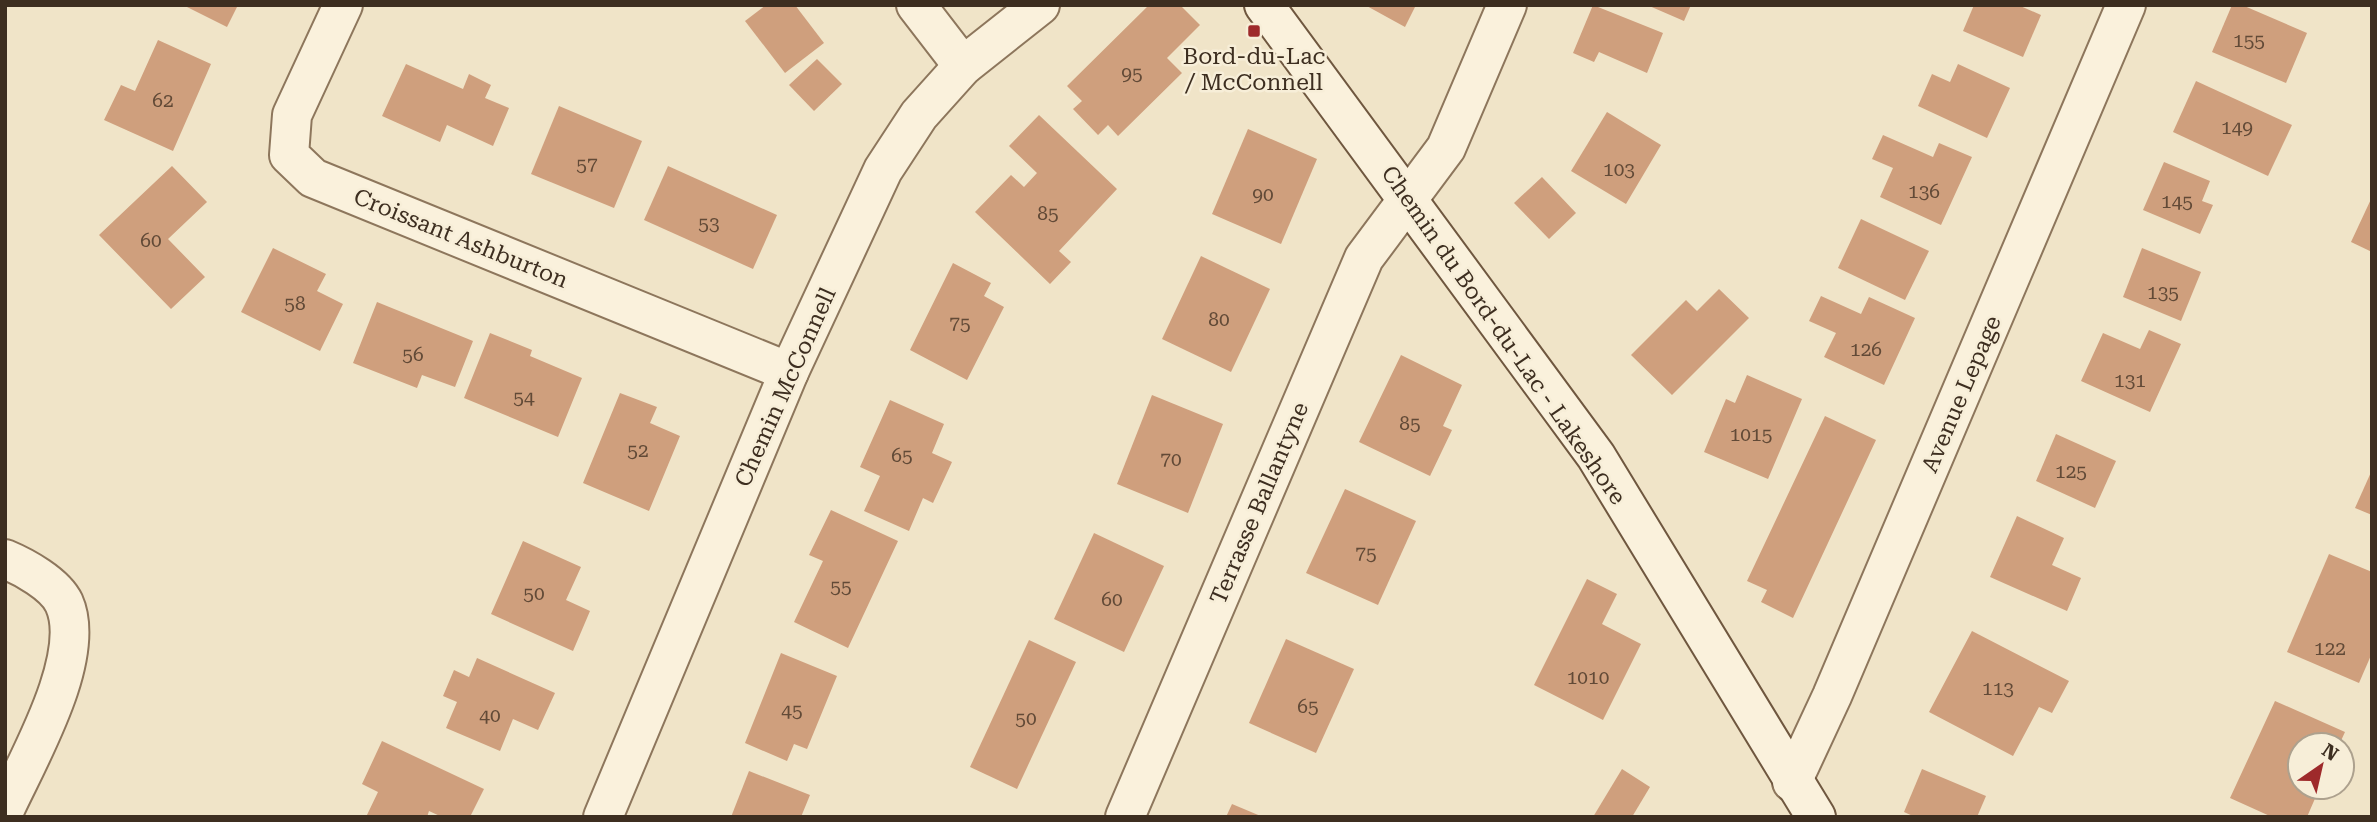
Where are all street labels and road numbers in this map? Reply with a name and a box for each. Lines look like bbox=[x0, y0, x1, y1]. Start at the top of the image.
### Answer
street label: Chemin du Bord-du-Lac - Lakeshore bbox=[1376, 161, 1631, 510]
street label: Croissant Ashburton bbox=[350, 183, 572, 294]
street label: Chemin McConnell bbox=[729, 284, 842, 491]
street label: Avenue Lepage bbox=[1916, 312, 2007, 477]
street label: Terrasse Ballantyne bbox=[1205, 398, 1314, 608]

